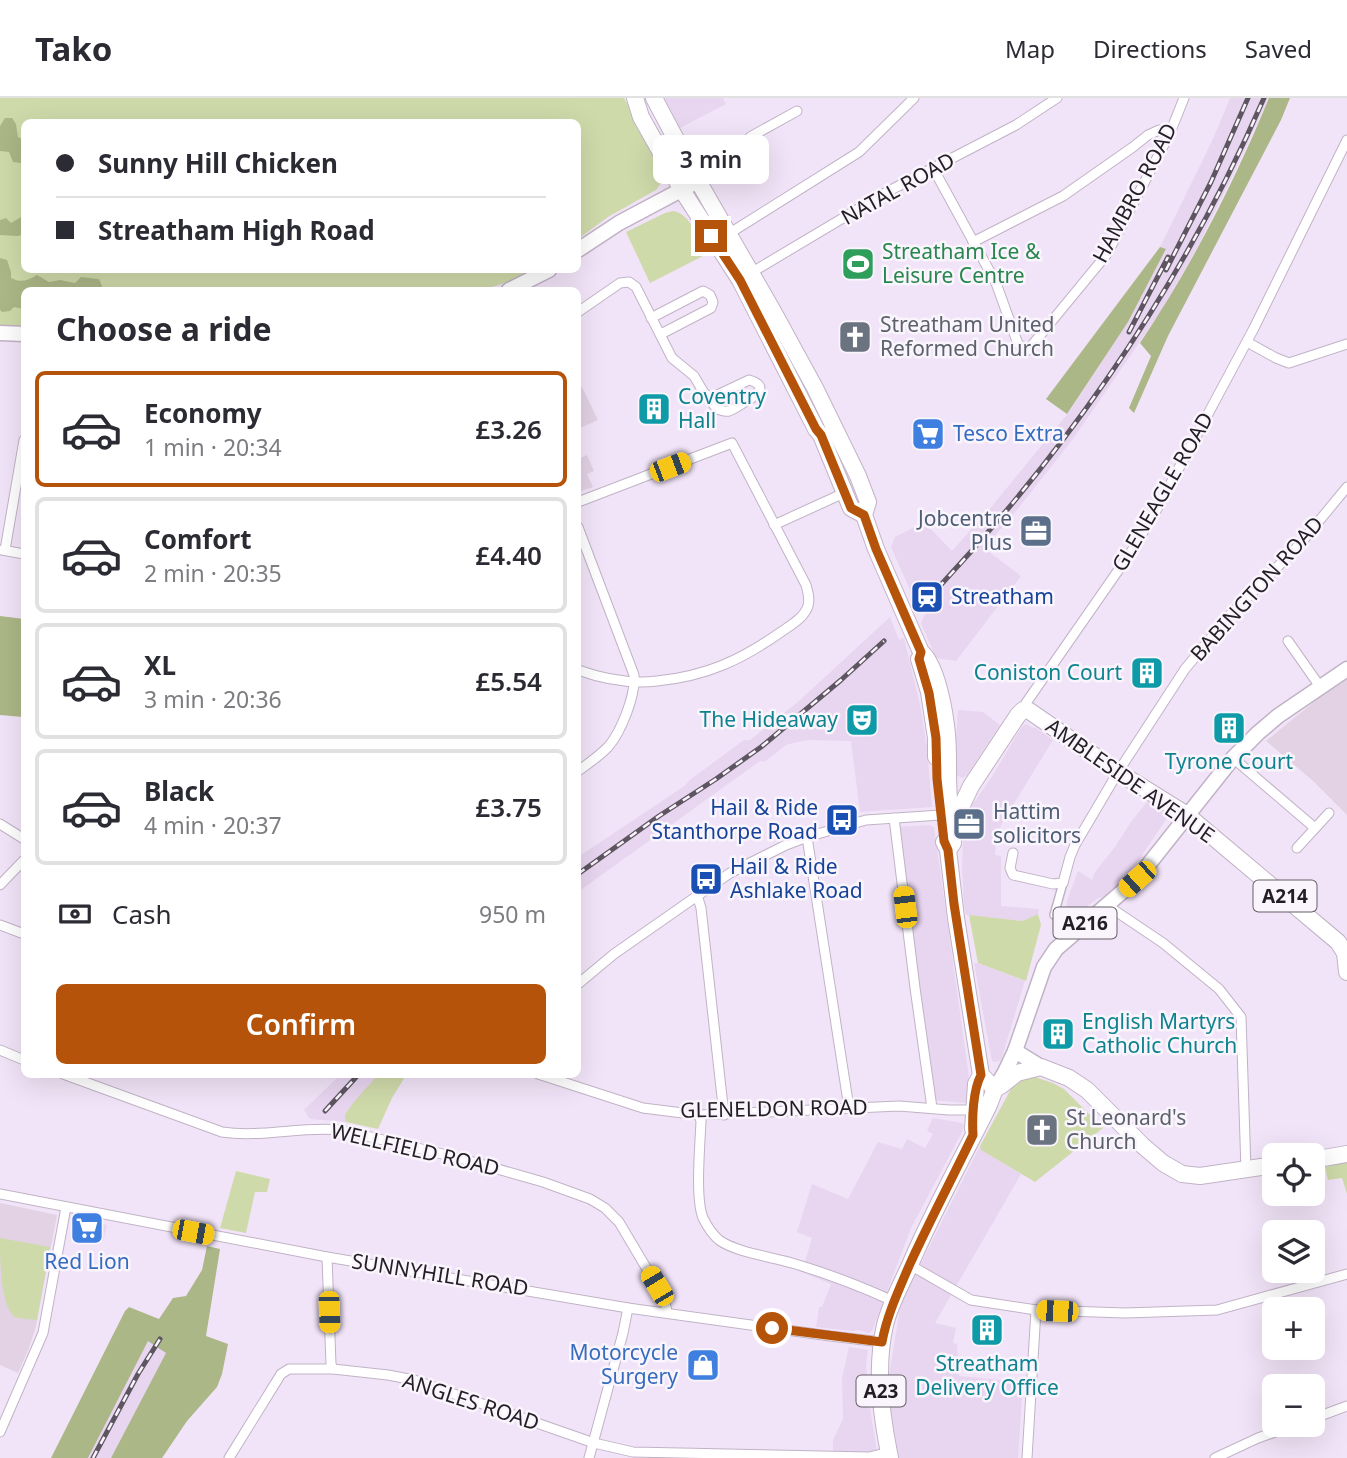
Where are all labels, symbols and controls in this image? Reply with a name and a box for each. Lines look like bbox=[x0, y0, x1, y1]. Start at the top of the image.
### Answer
text: Tako bbox=[35, 26, 112, 71]
text: Map bbox=[1005, 32, 1055, 65]
text: Directions bbox=[1093, 32, 1207, 65]
text: Saved bbox=[1245, 32, 1312, 65]
street label: HAMBRO ROAD bbox=[1086, 118, 1183, 267]
callout: 3 min bbox=[653, 135, 769, 184]
text: 3 min bbox=[680, 143, 742, 175]
text: Sunny Hill Chicken bbox=[98, 145, 338, 181]
street label: NATAL ROAD bbox=[836, 145, 959, 231]
text: Streatham High Road bbox=[98, 212, 375, 248]
route end bbox=[695, 220, 727, 252]
place label: Streatham Ice & Leisure Centre bbox=[882, 237, 1041, 289]
sports icon: Streatham Ice & Leisure Centre bbox=[839, 245, 877, 283]
text: Choose a ride bbox=[56, 307, 272, 350]
place label: Streatham United Reformed Church bbox=[880, 310, 1055, 362]
church icon: Streatham United Reformed Church bbox=[836, 318, 874, 356]
place label: Coventry Hall bbox=[678, 382, 766, 434]
building icon: Coventry Hall bbox=[635, 390, 673, 428]
text: Economy bbox=[144, 395, 262, 431]
icon: car bbox=[60, 398, 123, 461]
street label: GLENEAGLE ROAD bbox=[1105, 407, 1219, 576]
text: £3.26 bbox=[475, 411, 542, 447]
supermarket icon: Tesco Extra bbox=[909, 415, 947, 453]
place label: Tesco Extra bbox=[953, 419, 1064, 447]
text: 1 min · 20:34 bbox=[144, 431, 282, 463]
car bbox=[647, 450, 694, 484]
place label: Jobcentre Plus bbox=[916, 504, 1012, 556]
street label: BABINGTON ROAD bbox=[1184, 510, 1329, 667]
office icon: Jobcentre Plus bbox=[1017, 512, 1055, 550]
text: Comfort bbox=[144, 521, 252, 557]
icon: car bbox=[60, 524, 123, 587]
text: £4.40 bbox=[475, 537, 542, 573]
text: 2 min · 20:35 bbox=[144, 557, 282, 589]
station icon: Streatham bbox=[908, 578, 946, 616]
place label: Streatham bbox=[951, 582, 1054, 610]
text: XL bbox=[144, 647, 176, 683]
icon: car bbox=[60, 650, 123, 713]
building icon: Coniston Court bbox=[1128, 654, 1166, 692]
place label: Coniston Court bbox=[974, 658, 1122, 686]
text: £5.54 bbox=[475, 663, 542, 699]
text: 3 min · 20:36 bbox=[144, 683, 282, 715]
theatre icon: The Hideaway bbox=[843, 701, 881, 739]
place label: The Hideaway bbox=[700, 705, 838, 733]
building icon: Tyrone Court bbox=[1210, 709, 1248, 747]
street label: AMBLESIDE AVENUE bbox=[1041, 711, 1220, 849]
place label: Tyrone Court bbox=[1165, 747, 1294, 775]
text: Black bbox=[144, 773, 214, 809]
icon: car bbox=[60, 776, 123, 839]
text: £3.75 bbox=[475, 789, 542, 825]
place label: Hail & Ride Stanthorpe Road bbox=[652, 793, 818, 845]
place label: Hattim solicitors bbox=[993, 797, 1081, 849]
bus stop icon: Hail & Ride Stanthorpe Road bbox=[823, 801, 861, 839]
office icon: Hattim solicitors bbox=[950, 805, 988, 843]
text: 4 min · 20:37 bbox=[144, 809, 282, 841]
place label: Hail & Ride Ashlake Road bbox=[730, 852, 863, 904]
car bbox=[1115, 857, 1160, 901]
bus stop icon: Hail & Ride Ashlake Road bbox=[687, 860, 725, 898]
road number: A214 bbox=[1254, 880, 1316, 912]
car bbox=[893, 885, 918, 929]
icon: cash bbox=[56, 895, 94, 933]
text: Cash bbox=[112, 896, 172, 932]
text: 950 m bbox=[479, 898, 546, 930]
road number: A216 bbox=[1054, 908, 1116, 938]
button: Confirm bbox=[56, 984, 546, 1064]
place label: English Martyrs Catholic Church bbox=[1082, 1007, 1237, 1059]
building icon: English Martyrs Catholic Church bbox=[1039, 1015, 1077, 1053]
street label: GLENELDON ROAD bbox=[680, 1092, 868, 1124]
place label: St Leonard's Church bbox=[1066, 1103, 1186, 1155]
church icon: St Leonard's Church bbox=[1023, 1111, 1061, 1149]
street label: WELLFIELD ROAD bbox=[328, 1116, 502, 1182]
map controls bbox=[1262, 1143, 1325, 1437]
button: locate bbox=[1262, 1143, 1325, 1206]
supermarket icon: Red Lion bbox=[68, 1209, 106, 1247]
car bbox=[171, 1218, 216, 1246]
button: layers bbox=[1262, 1220, 1325, 1283]
street label: SUNNYHILL ROAD bbox=[350, 1246, 531, 1302]
place label: Red Lion bbox=[44, 1247, 130, 1275]
car bbox=[638, 1263, 677, 1309]
car bbox=[318, 1291, 341, 1333]
button: + bbox=[1262, 1297, 1325, 1360]
car bbox=[1036, 1300, 1079, 1322]
building icon: Streatham Delivery Office bbox=[968, 1311, 1006, 1349]
route start bbox=[756, 1312, 788, 1344]
place label: Motorcycle Surgery bbox=[570, 1338, 678, 1390]
shop icon: Motorcycle Surgery bbox=[684, 1346, 722, 1384]
place label: Streatham Delivery Office bbox=[915, 1349, 1059, 1401]
street label: ANGLES ROAD bbox=[399, 1366, 543, 1436]
button: − bbox=[1262, 1374, 1325, 1437]
road number: A23 bbox=[856, 1376, 906, 1406]

